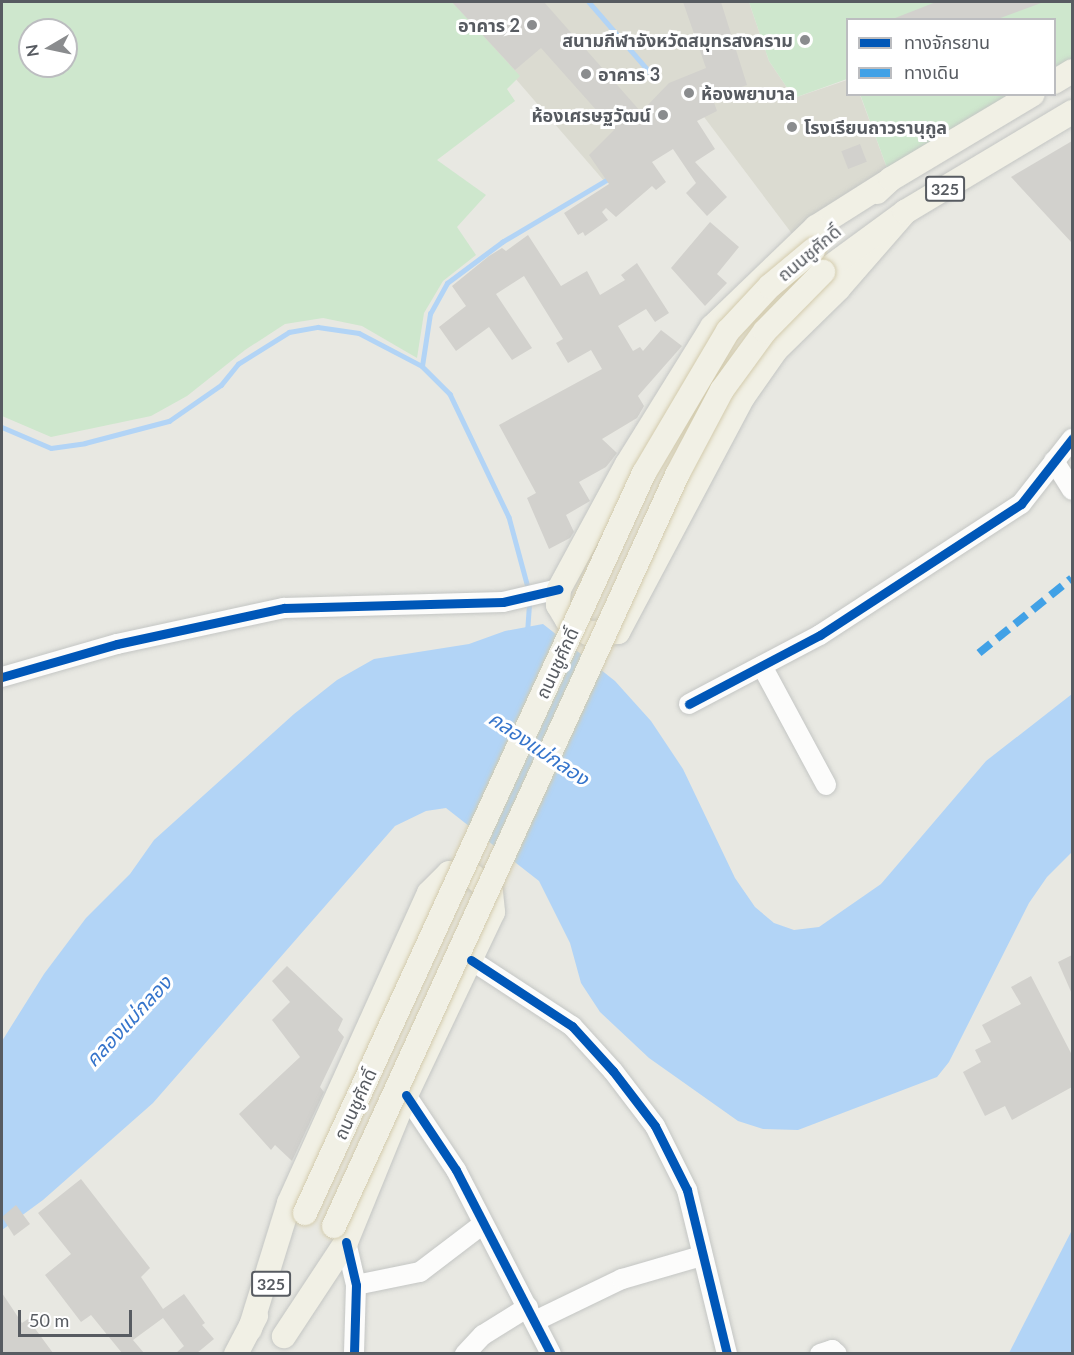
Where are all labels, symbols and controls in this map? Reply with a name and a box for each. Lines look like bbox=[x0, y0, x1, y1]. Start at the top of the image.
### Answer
place label: อาคาร 2 bbox=[458, 14, 520, 36]
north arrow bbox=[18, 18, 78, 78]
marker: อาคาร 2 bbox=[525, 18, 539, 32]
legend bbox=[846, 18, 1056, 96]
place label: สนามกีฬาจังหวัดสมุทรสงคราม bbox=[562, 29, 793, 51]
text: ทางจักรยาน bbox=[904, 31, 990, 53]
marker: สนามกีฬาจังหวัดสมุทรสงคราม bbox=[798, 33, 812, 47]
text: N bbox=[21, 43, 42, 58]
text: ทางเดิน bbox=[904, 61, 959, 83]
place label: อาคาร 3 bbox=[598, 63, 660, 85]
marker: อาคาร 3 bbox=[579, 67, 593, 81]
place label: ห้องพยาบาล bbox=[701, 82, 795, 104]
marker: ห้องพยาบาล bbox=[682, 86, 696, 100]
place label: ห้องเศรษฐวัฒน์ bbox=[531, 104, 651, 126]
marker: ห้องเศรษฐวัฒน์ bbox=[656, 108, 670, 122]
place label: โรงเรียนถาวรานุกูล bbox=[804, 116, 947, 138]
marker: โรงเรียนถาวรานุกูล bbox=[785, 120, 799, 134]
road number: 325 bbox=[924, 176, 966, 202]
street label: ถนนชูศักดิ์ bbox=[773, 220, 845, 286]
street label: ถนนชูศักดิ์ bbox=[531, 624, 583, 702]
water label: คลองแม่กลอง bbox=[485, 706, 593, 790]
water label: คลองแม่กลอง bbox=[80, 971, 176, 1071]
street label: ถนนชูศักดิ์ bbox=[329, 1065, 381, 1143]
road number: 325 bbox=[250, 1271, 292, 1297]
scale bar bbox=[21, 1298, 135, 1336]
text: 50 m bbox=[29, 1309, 69, 1331]

